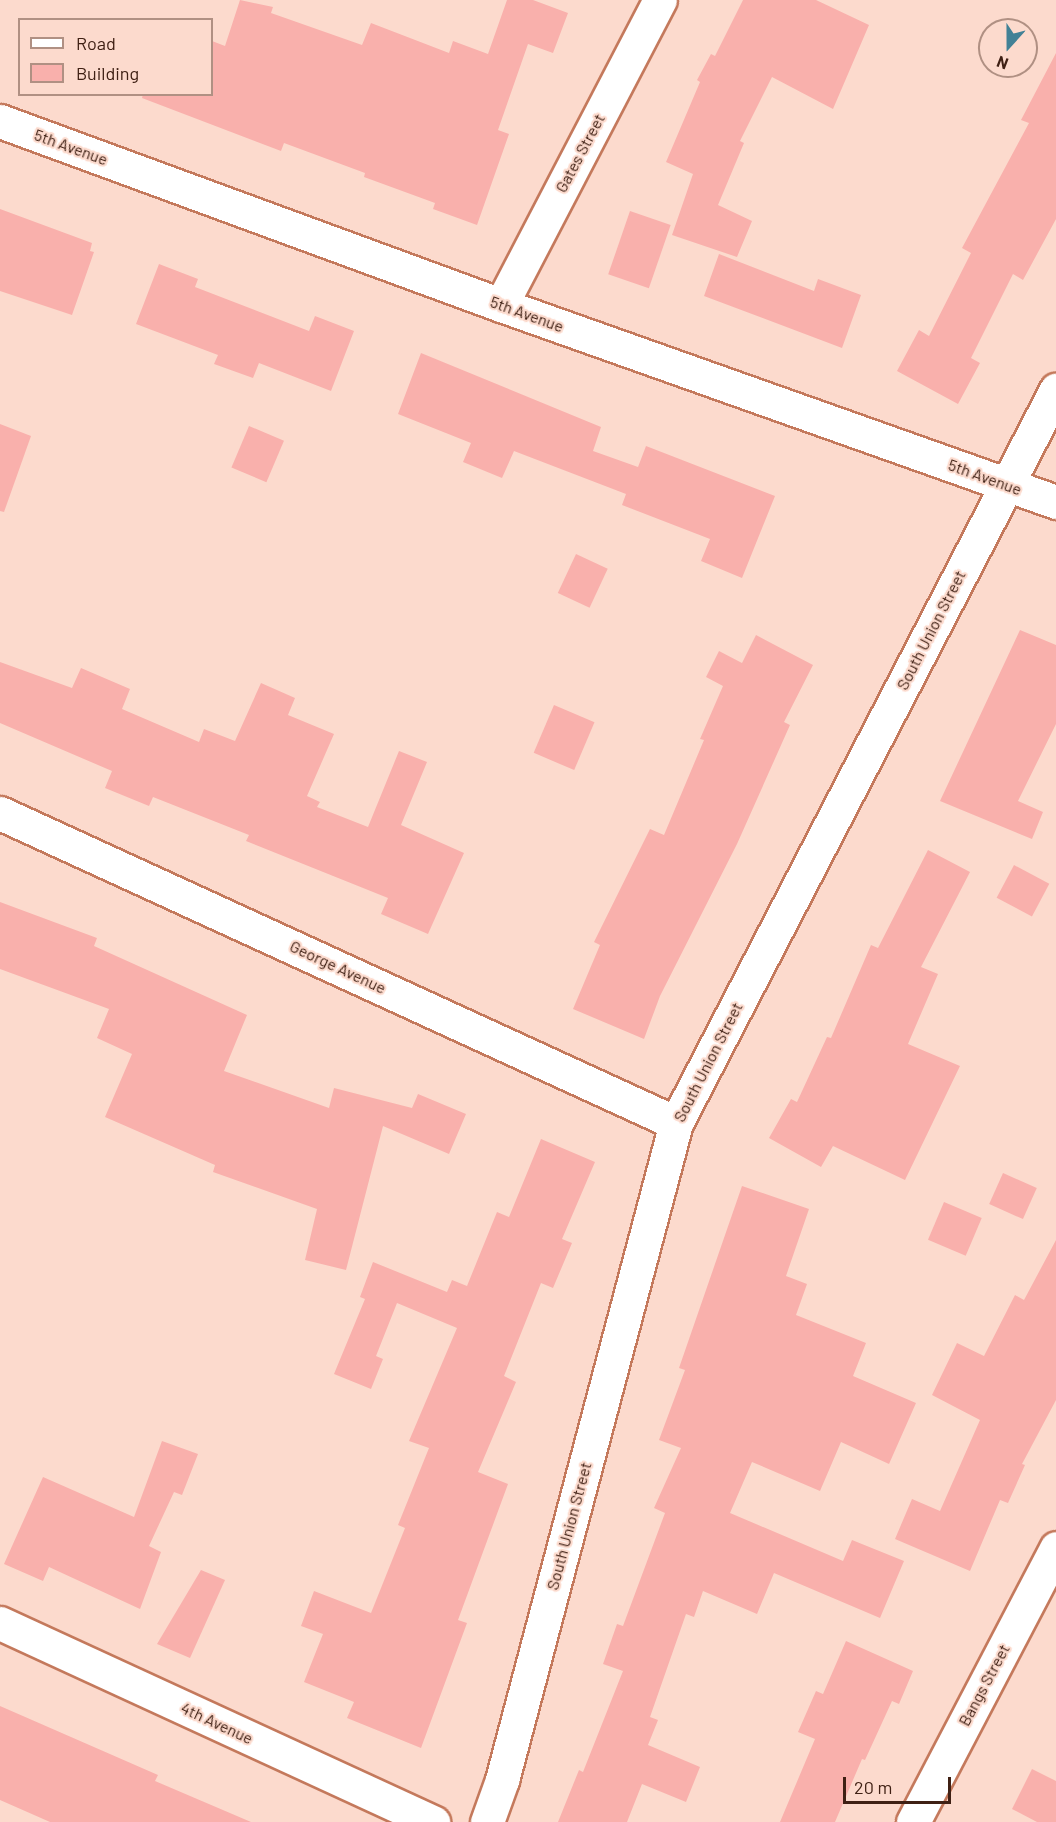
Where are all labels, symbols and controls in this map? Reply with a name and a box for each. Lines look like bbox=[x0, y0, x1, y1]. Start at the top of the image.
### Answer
legend bbox=[18, 18, 213, 96]
north arrow bbox=[978, 18, 1038, 78]
text: Road bbox=[76, 32, 116, 54]
text: N bbox=[994, 53, 1010, 74]
text: Building bbox=[76, 62, 139, 84]
street label: Gates Street bbox=[551, 110, 609, 196]
street label: 5th Avenue bbox=[32, 125, 110, 169]
street label: 5th Avenue bbox=[488, 292, 566, 336]
street label: 5th Avenue bbox=[946, 455, 1024, 499]
street label: South Union Street bbox=[893, 567, 969, 693]
street label: George Avenue bbox=[287, 936, 389, 998]
street label: South Union Street bbox=[670, 999, 746, 1125]
street label: South Union Street bbox=[543, 1460, 595, 1592]
street label: Bangs Street bbox=[954, 1641, 1014, 1729]
street label: 4th Avenue bbox=[178, 1698, 256, 1748]
scale bar bbox=[846, 1765, 954, 1803]
text: 20 m bbox=[854, 1776, 892, 1798]

